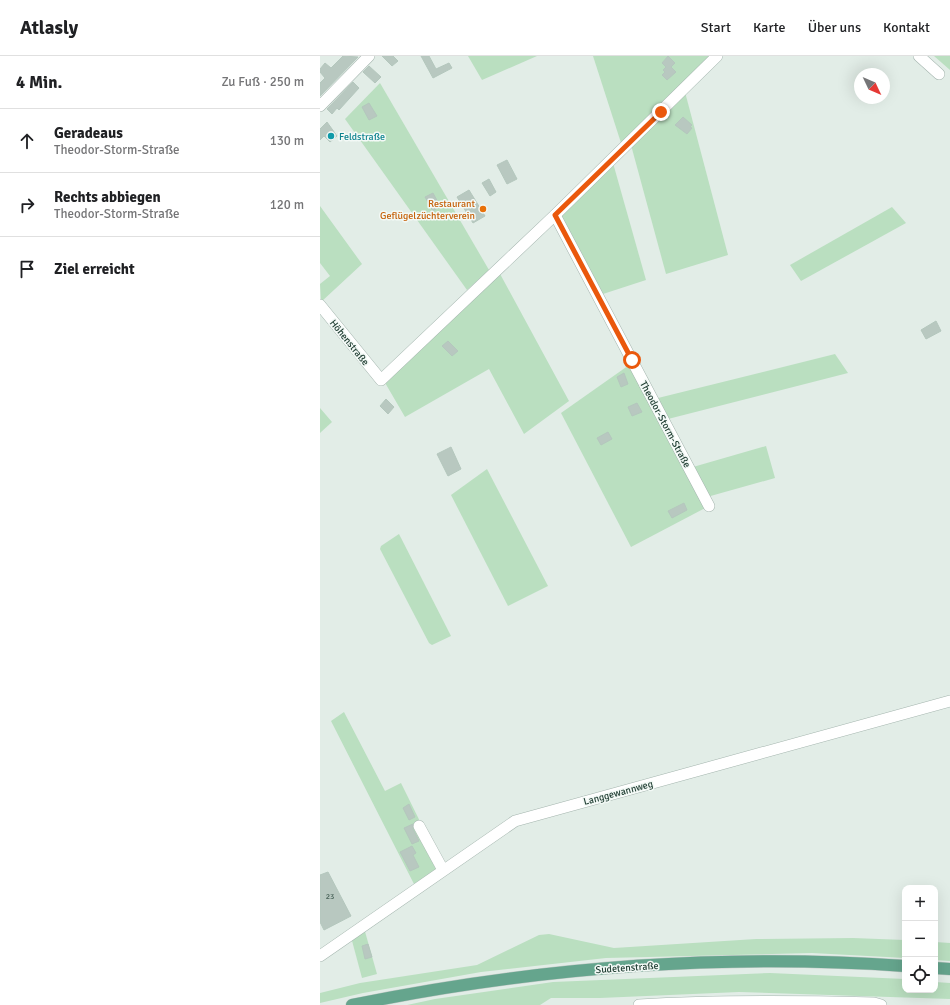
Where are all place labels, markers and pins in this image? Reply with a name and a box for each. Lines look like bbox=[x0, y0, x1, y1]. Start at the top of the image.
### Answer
marker: Feldstraße bbox=[326, 131, 336, 141]
place label: Feldstraße bbox=[339, 131, 385, 143]
place label: Restaurant Geflügelzüchterverein bbox=[380, 198, 475, 222]
marker: Restaurant Geflügelzüchterverein bbox=[478, 204, 488, 214]

